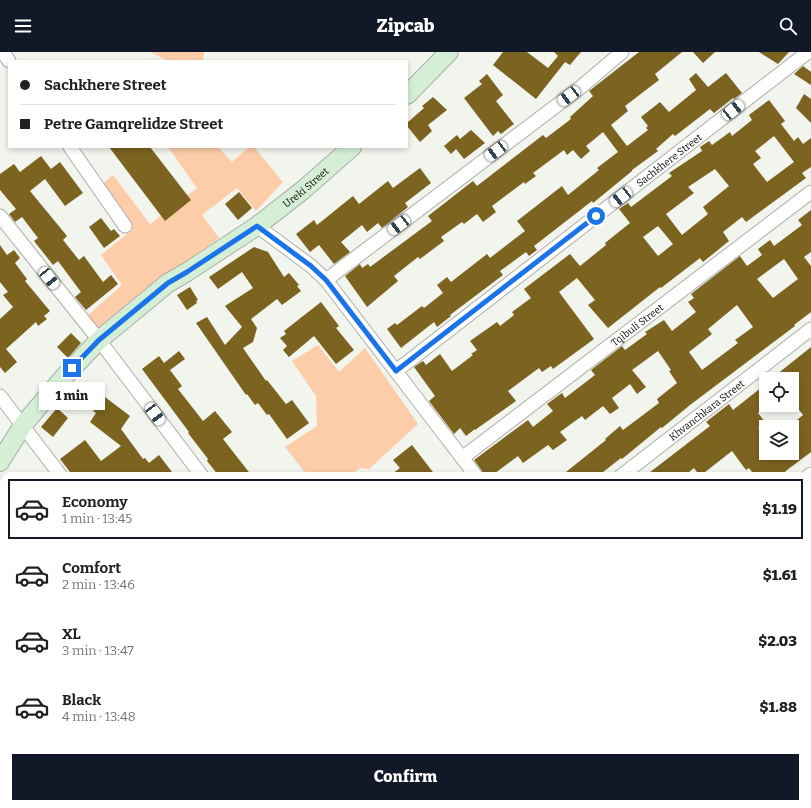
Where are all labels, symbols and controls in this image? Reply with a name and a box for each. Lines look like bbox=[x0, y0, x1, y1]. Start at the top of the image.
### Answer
icon: menu bbox=[12, 15, 34, 37]
text: Zipcab bbox=[376, 15, 435, 37]
icon: search bbox=[777, 15, 799, 37]
text: Sachkhere Street bbox=[44, 76, 167, 94]
car bbox=[556, 84, 582, 108]
car bbox=[720, 98, 746, 122]
text: Petre Gamqrelidze Street bbox=[44, 115, 223, 133]
street label: Sachkhere Street bbox=[634, 131, 705, 190]
car bbox=[483, 139, 509, 163]
street label: Ureki Street bbox=[281, 165, 332, 210]
car bbox=[608, 185, 634, 209]
route start bbox=[587, 207, 605, 225]
car bbox=[386, 213, 412, 237]
car bbox=[37, 265, 61, 291]
street label: Tqibuli Street bbox=[609, 302, 666, 349]
route end bbox=[63, 359, 81, 377]
map controls bbox=[759, 372, 799, 460]
button: locate bbox=[759, 372, 799, 412]
street label: Khvanchkara Street bbox=[667, 378, 747, 444]
callout: 1 min bbox=[39, 382, 105, 410]
text: 1 min bbox=[55, 388, 89, 403]
car bbox=[143, 401, 167, 427]
button: layers bbox=[759, 420, 799, 460]
icon: car bbox=[14, 491, 50, 527]
text: Economy bbox=[62, 493, 128, 511]
text: $1.19 bbox=[762, 500, 797, 518]
text: 1 min · 13:45 bbox=[62, 511, 132, 526]
icon: car bbox=[14, 557, 50, 593]
text: Comfort bbox=[62, 559, 121, 577]
text: $1.61 bbox=[763, 566, 797, 584]
text: 2 min · 13:46 bbox=[62, 577, 135, 592]
icon: car bbox=[14, 623, 50, 659]
text: XL bbox=[62, 625, 81, 643]
text: $2.03 bbox=[758, 632, 797, 650]
text: 3 min · 13:47 bbox=[62, 643, 134, 658]
icon: car bbox=[14, 689, 50, 725]
text: Black bbox=[62, 691, 101, 709]
text: $1.88 bbox=[760, 698, 797, 716]
text: 4 min · 13:48 bbox=[62, 709, 135, 724]
button: Confirm bbox=[12, 754, 799, 800]

